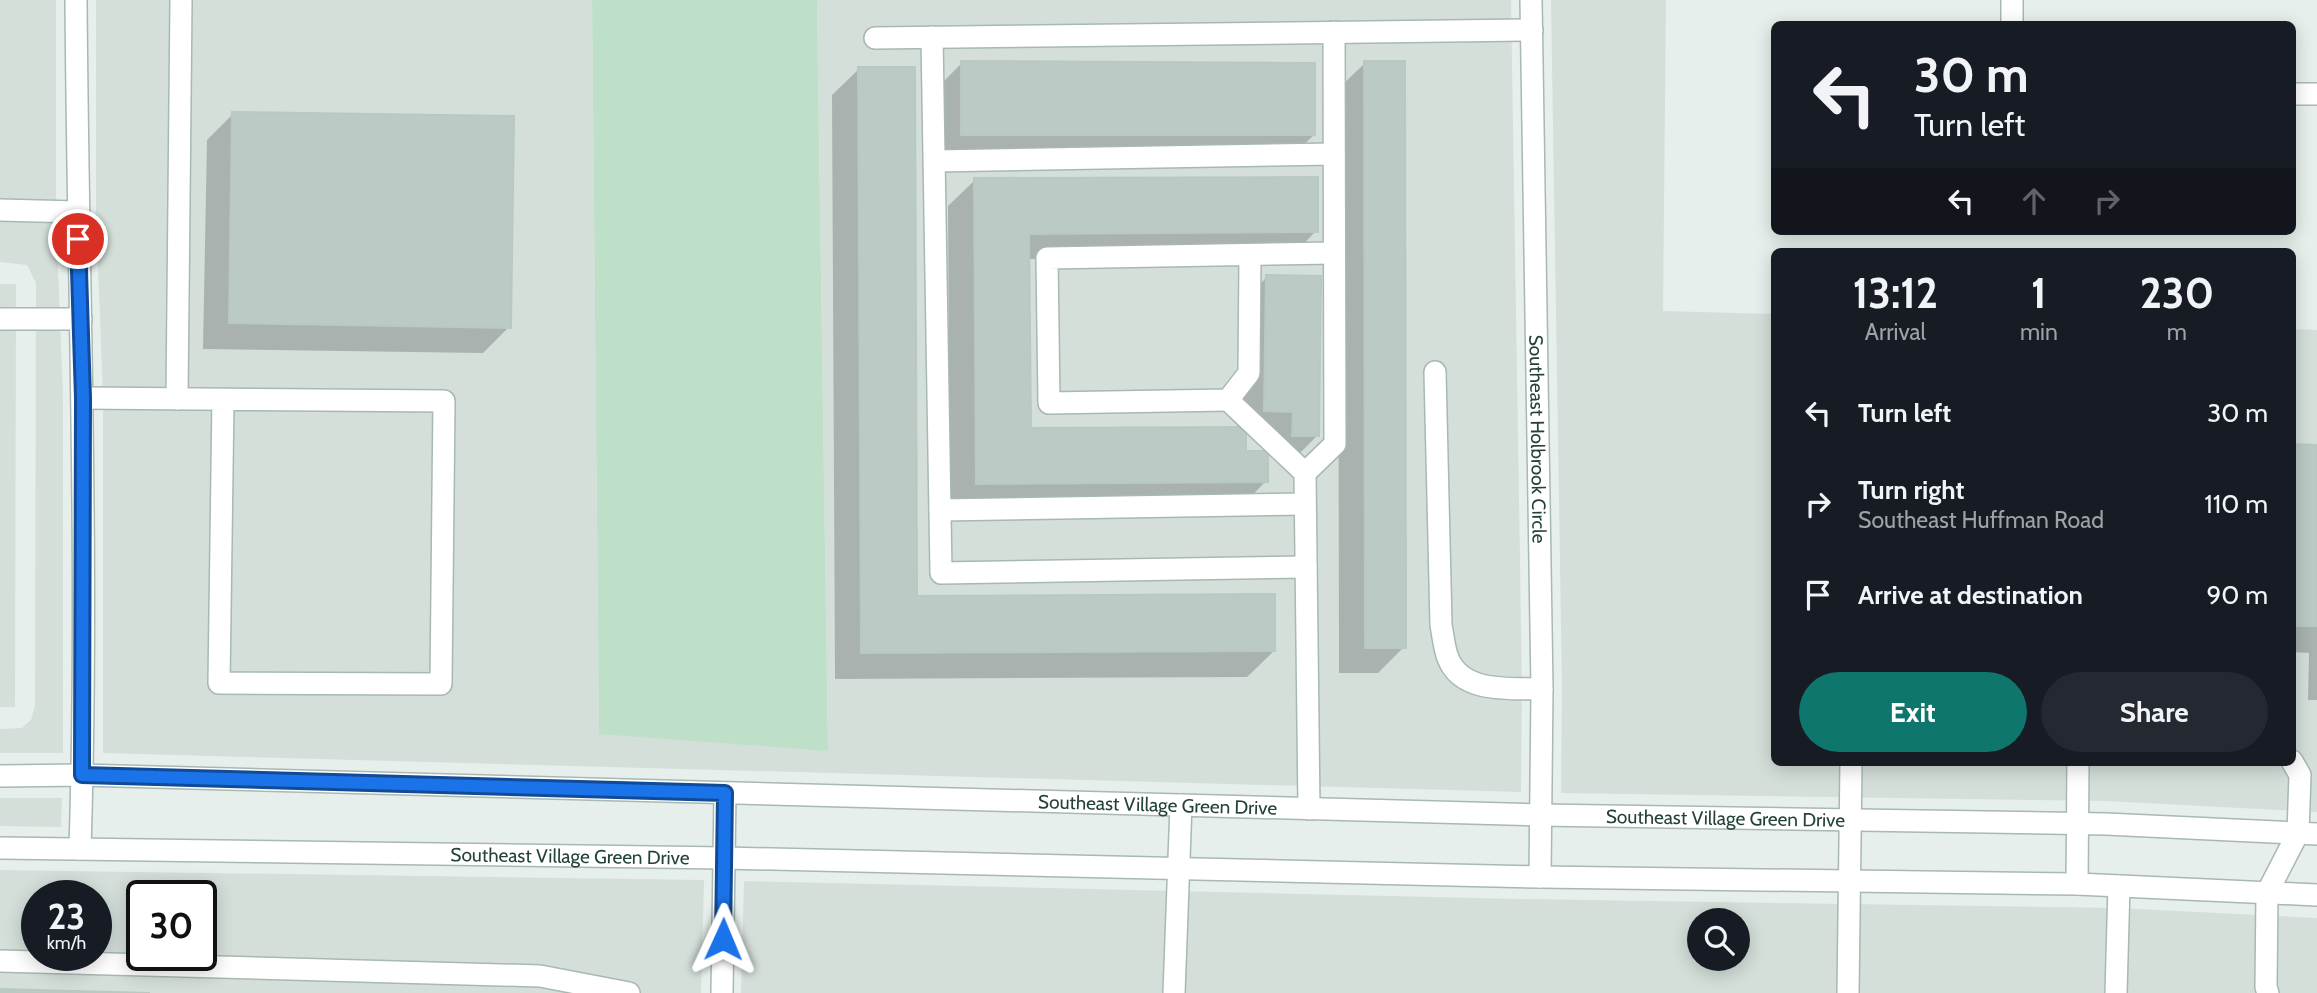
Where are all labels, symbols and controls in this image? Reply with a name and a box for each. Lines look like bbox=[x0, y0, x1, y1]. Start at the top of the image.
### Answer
text: 30 m bbox=[1914, 45, 2029, 104]
icon: left bbox=[1799, 49, 1890, 140]
text: Turn left bbox=[1914, 105, 2025, 144]
icon: left bbox=[1942, 182, 1980, 220]
icon: ahead bbox=[2015, 182, 2053, 220]
icon: right bbox=[2088, 182, 2126, 220]
pin bbox=[48, 209, 108, 269]
icon: arrive bbox=[59, 220, 97, 258]
text: 13:12 bbox=[1853, 267, 1938, 319]
text: 1 bbox=[2031, 267, 2047, 319]
text: 230 bbox=[2140, 267, 2214, 319]
text: Arrival bbox=[1865, 318, 1926, 346]
text: min bbox=[2020, 318, 2058, 346]
text: m bbox=[2167, 318, 2187, 346]
street label: Southeast Holbrook Circle bbox=[1524, 334, 1551, 544]
icon: left bbox=[1799, 394, 1837, 432]
text: Turn left bbox=[1858, 397, 1951, 429]
text: 30 m bbox=[2207, 397, 2268, 429]
text: Turn right bbox=[1858, 474, 1964, 506]
icon: right bbox=[1799, 485, 1837, 523]
text: 110 m bbox=[2204, 488, 2268, 520]
text: Southeast Huffman Road bbox=[1858, 506, 2104, 534]
icon: arrive bbox=[1799, 576, 1837, 614]
text: Arrive at destination bbox=[1858, 579, 2083, 611]
text: 90 m bbox=[2206, 579, 2268, 611]
button: Exit bbox=[1799, 672, 2027, 752]
button: Share bbox=[2041, 672, 2268, 752]
street label: Southeast Village Green Drive bbox=[1038, 790, 1278, 820]
street label: Southeast Village Green Drive bbox=[1606, 805, 1845, 832]
street label: Southeast Village Green Drive bbox=[450, 843, 690, 870]
speed limit sign: 30 bbox=[126, 880, 217, 971]
text: 23 bbox=[48, 895, 85, 938]
position arrow bbox=[686, 902, 760, 976]
map controls bbox=[1687, 908, 1750, 971]
button: search bbox=[1687, 908, 1750, 971]
text: km/h bbox=[47, 932, 86, 954]

